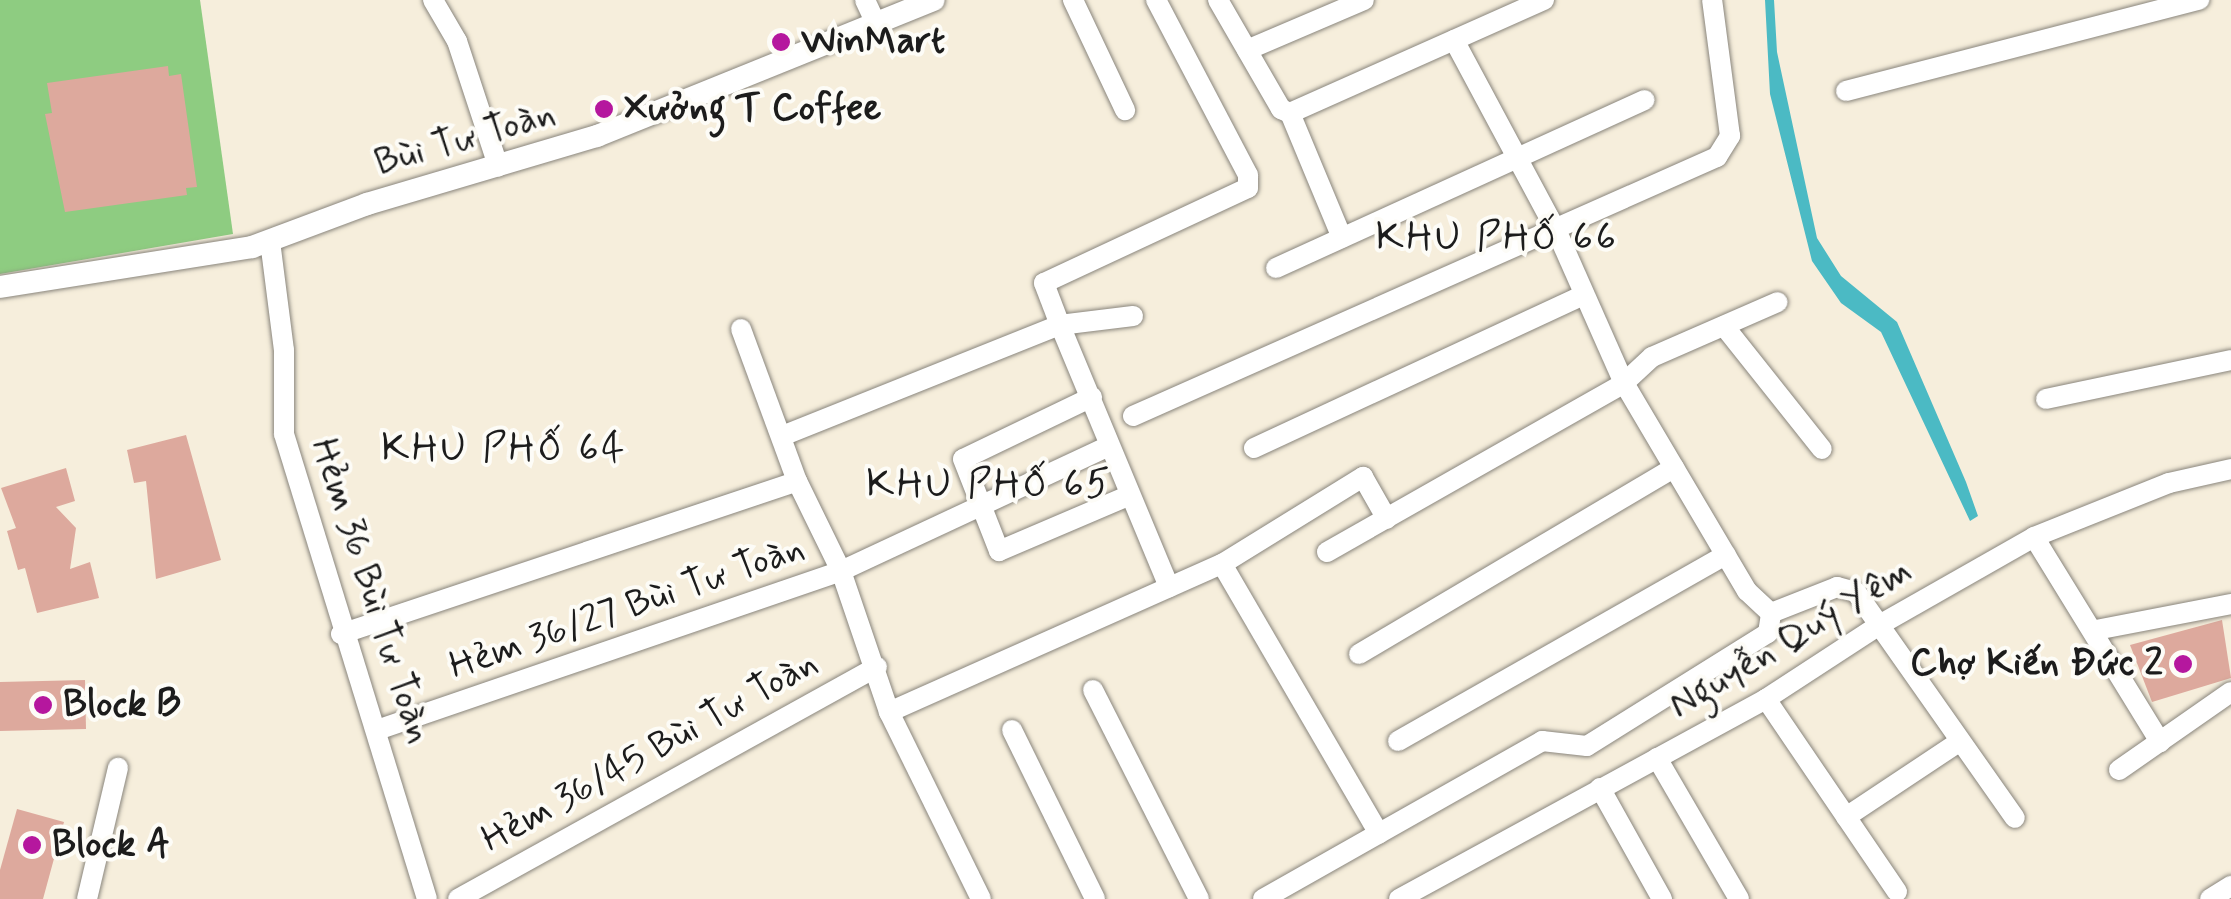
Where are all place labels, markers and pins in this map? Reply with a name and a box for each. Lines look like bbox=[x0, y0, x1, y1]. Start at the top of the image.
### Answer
place label: WinMart bbox=[801, 19, 945, 65]
marker: WinMart bbox=[770, 31, 792, 53]
place label: Xưởng T Coffee bbox=[624, 86, 878, 132]
marker: Xưởng T Coffee bbox=[593, 98, 615, 120]
place label: Chợ Kiến Đức 2 bbox=[1911, 641, 2163, 687]
marker: Chợ Kiến Đức 2 bbox=[2172, 653, 2194, 675]
place label: Block B bbox=[63, 682, 181, 728]
marker: Block B bbox=[32, 694, 54, 716]
place label: Block A bbox=[52, 822, 171, 868]
marker: Block A bbox=[21, 834, 43, 856]

